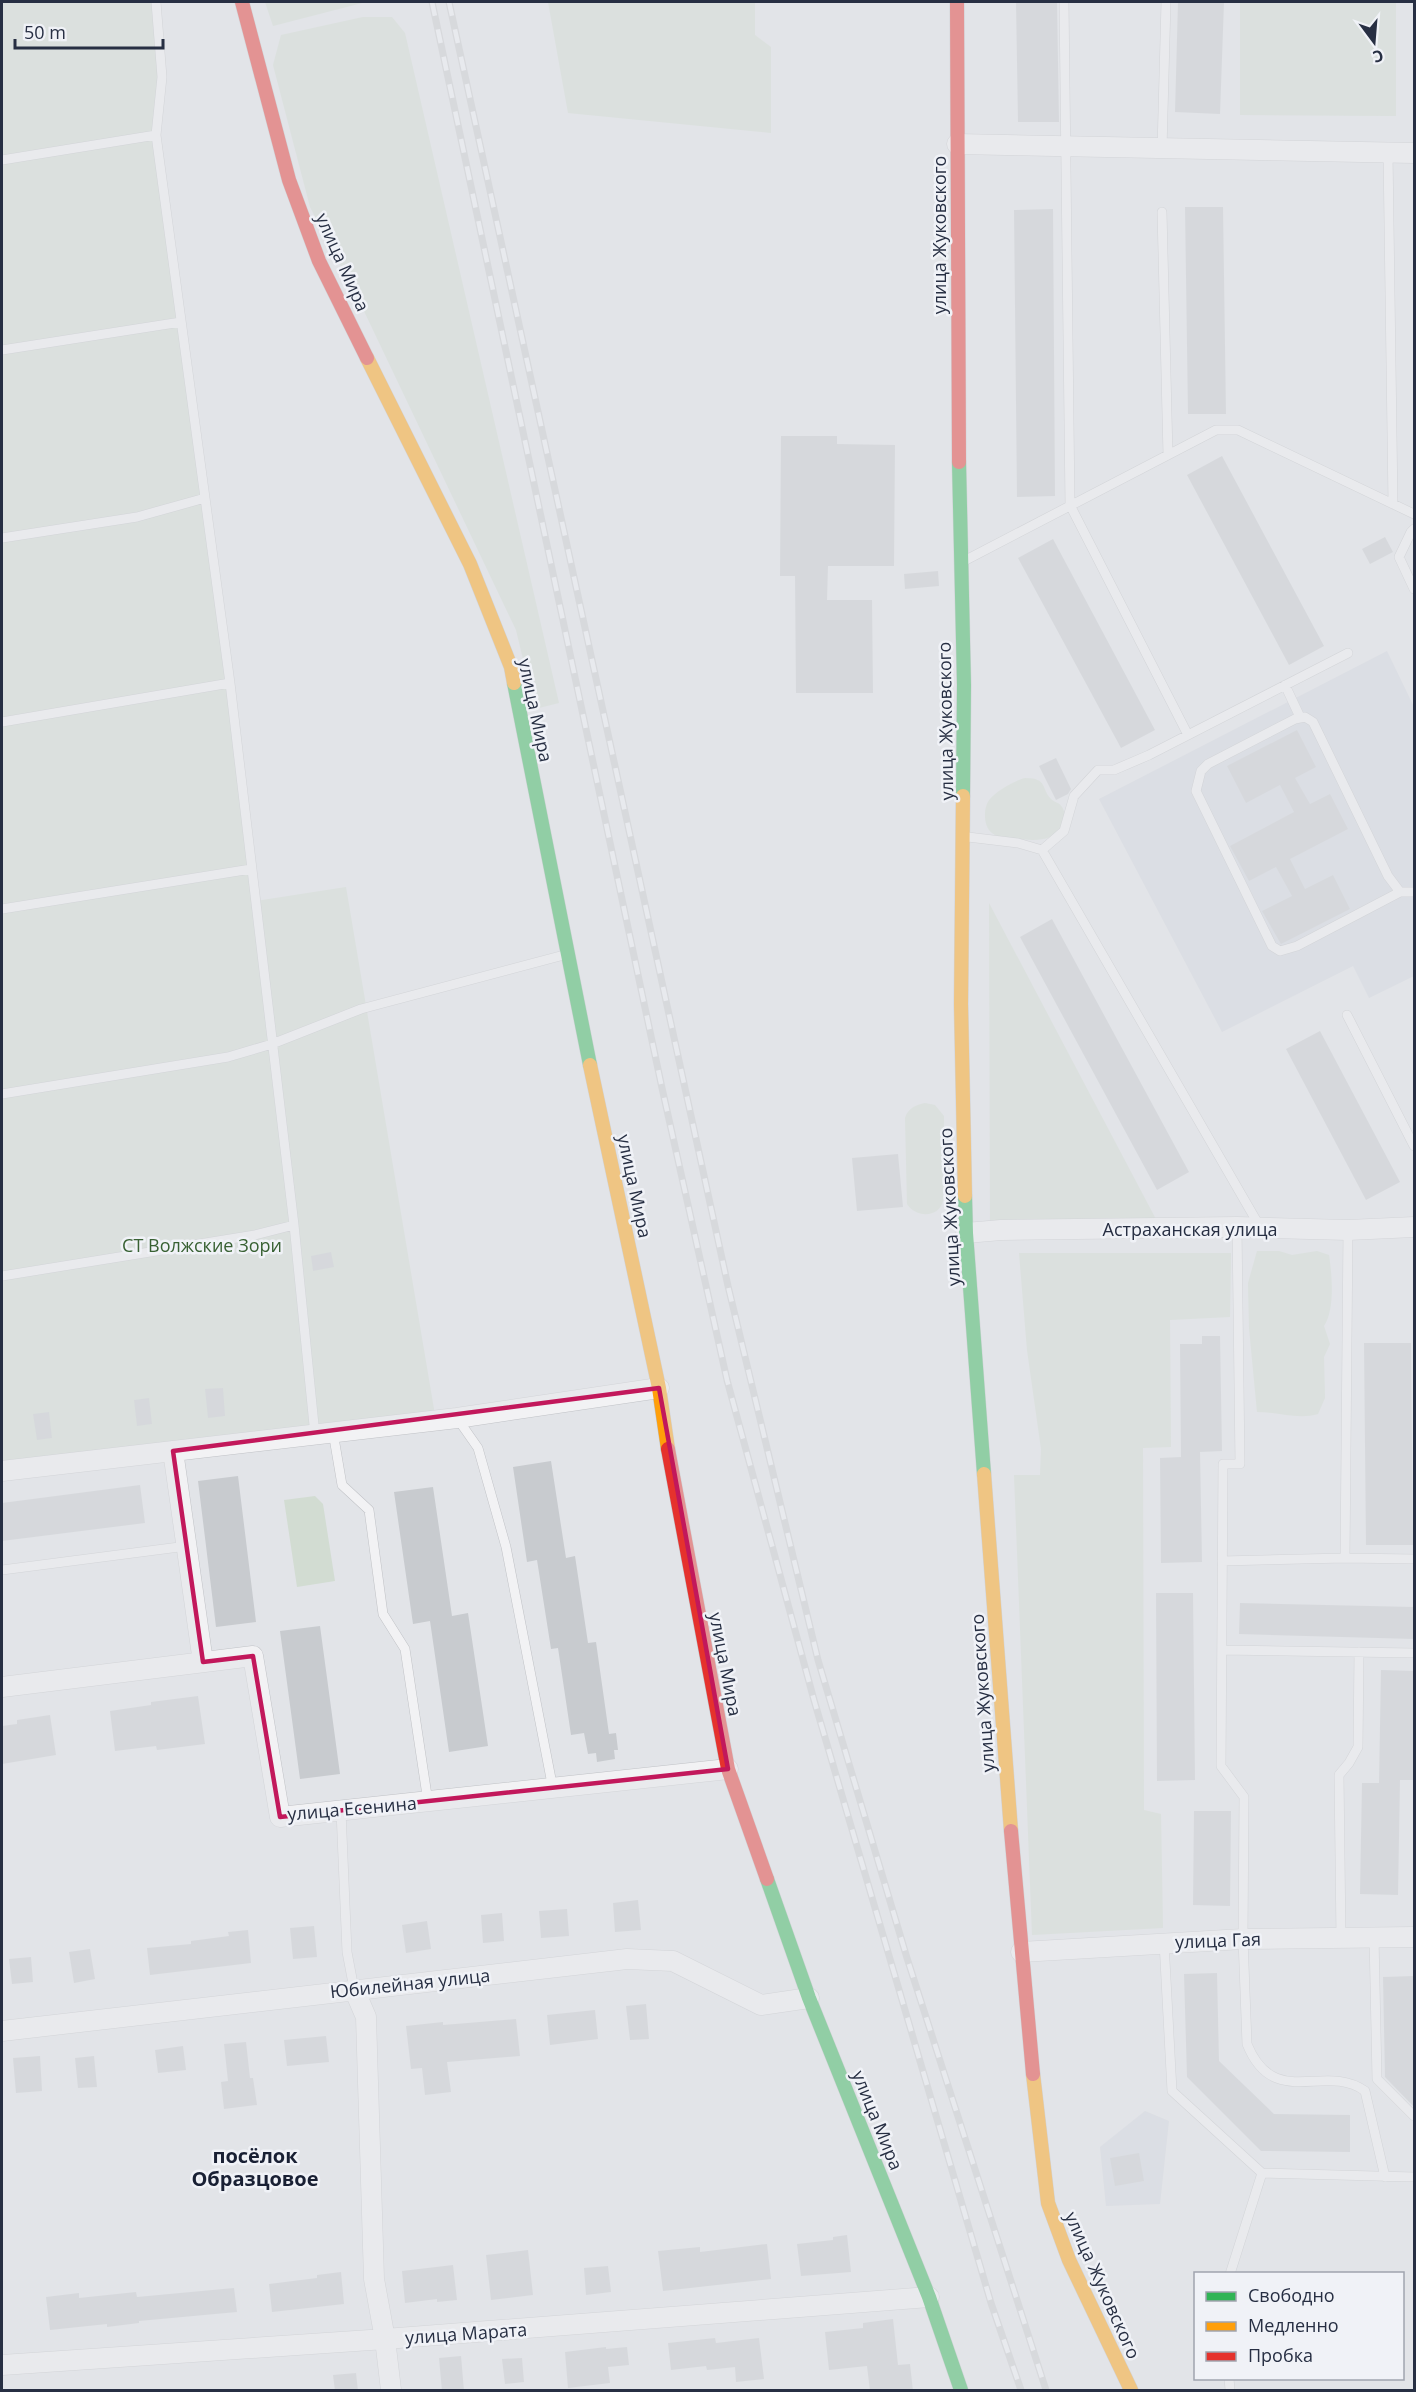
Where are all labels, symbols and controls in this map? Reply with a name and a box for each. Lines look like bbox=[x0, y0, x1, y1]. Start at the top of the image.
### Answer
scale bar bbox=[15, 12, 164, 50]
north arrow bbox=[1344, 12, 1404, 72]
text: 50 m bbox=[24, 20, 66, 44]
text: С bbox=[1370, 44, 1386, 68]
street label: улица Жуковского bbox=[927, 156, 951, 314]
street label: улица Мира bbox=[311, 209, 375, 315]
street label: улица Жуковского bbox=[932, 641, 958, 801]
street label: улица Мира bbox=[513, 656, 559, 764]
street label: улица Жуковского bbox=[933, 1127, 965, 1287]
street label: улица Мира bbox=[612, 1132, 658, 1240]
street label: Астраханская улица bbox=[1103, 1217, 1277, 1241]
park label: СТ Волжские Зори bbox=[122, 1233, 282, 1257]
street label: улица Мира bbox=[704, 1610, 748, 1718]
street label: улица Жуковского bbox=[964, 1613, 1000, 1773]
street label: улица Есенина bbox=[286, 1790, 418, 1826]
street label: улица Гая bbox=[1175, 1927, 1261, 1953]
street label: Юбилейная улица bbox=[329, 1963, 491, 2003]
street label: улица Мира bbox=[847, 2067, 909, 2173]
district label: посёлок Образцовое bbox=[191, 2142, 319, 2192]
street label: улица Жуковского bbox=[1060, 2208, 1146, 2362]
legend bbox=[1194, 2272, 1404, 2380]
text: Свободно bbox=[1248, 2283, 1335, 2307]
text: Медленно bbox=[1248, 2313, 1339, 2337]
street label: улица Марата bbox=[404, 2317, 528, 2349]
text: Пробка bbox=[1248, 2343, 1313, 2367]

